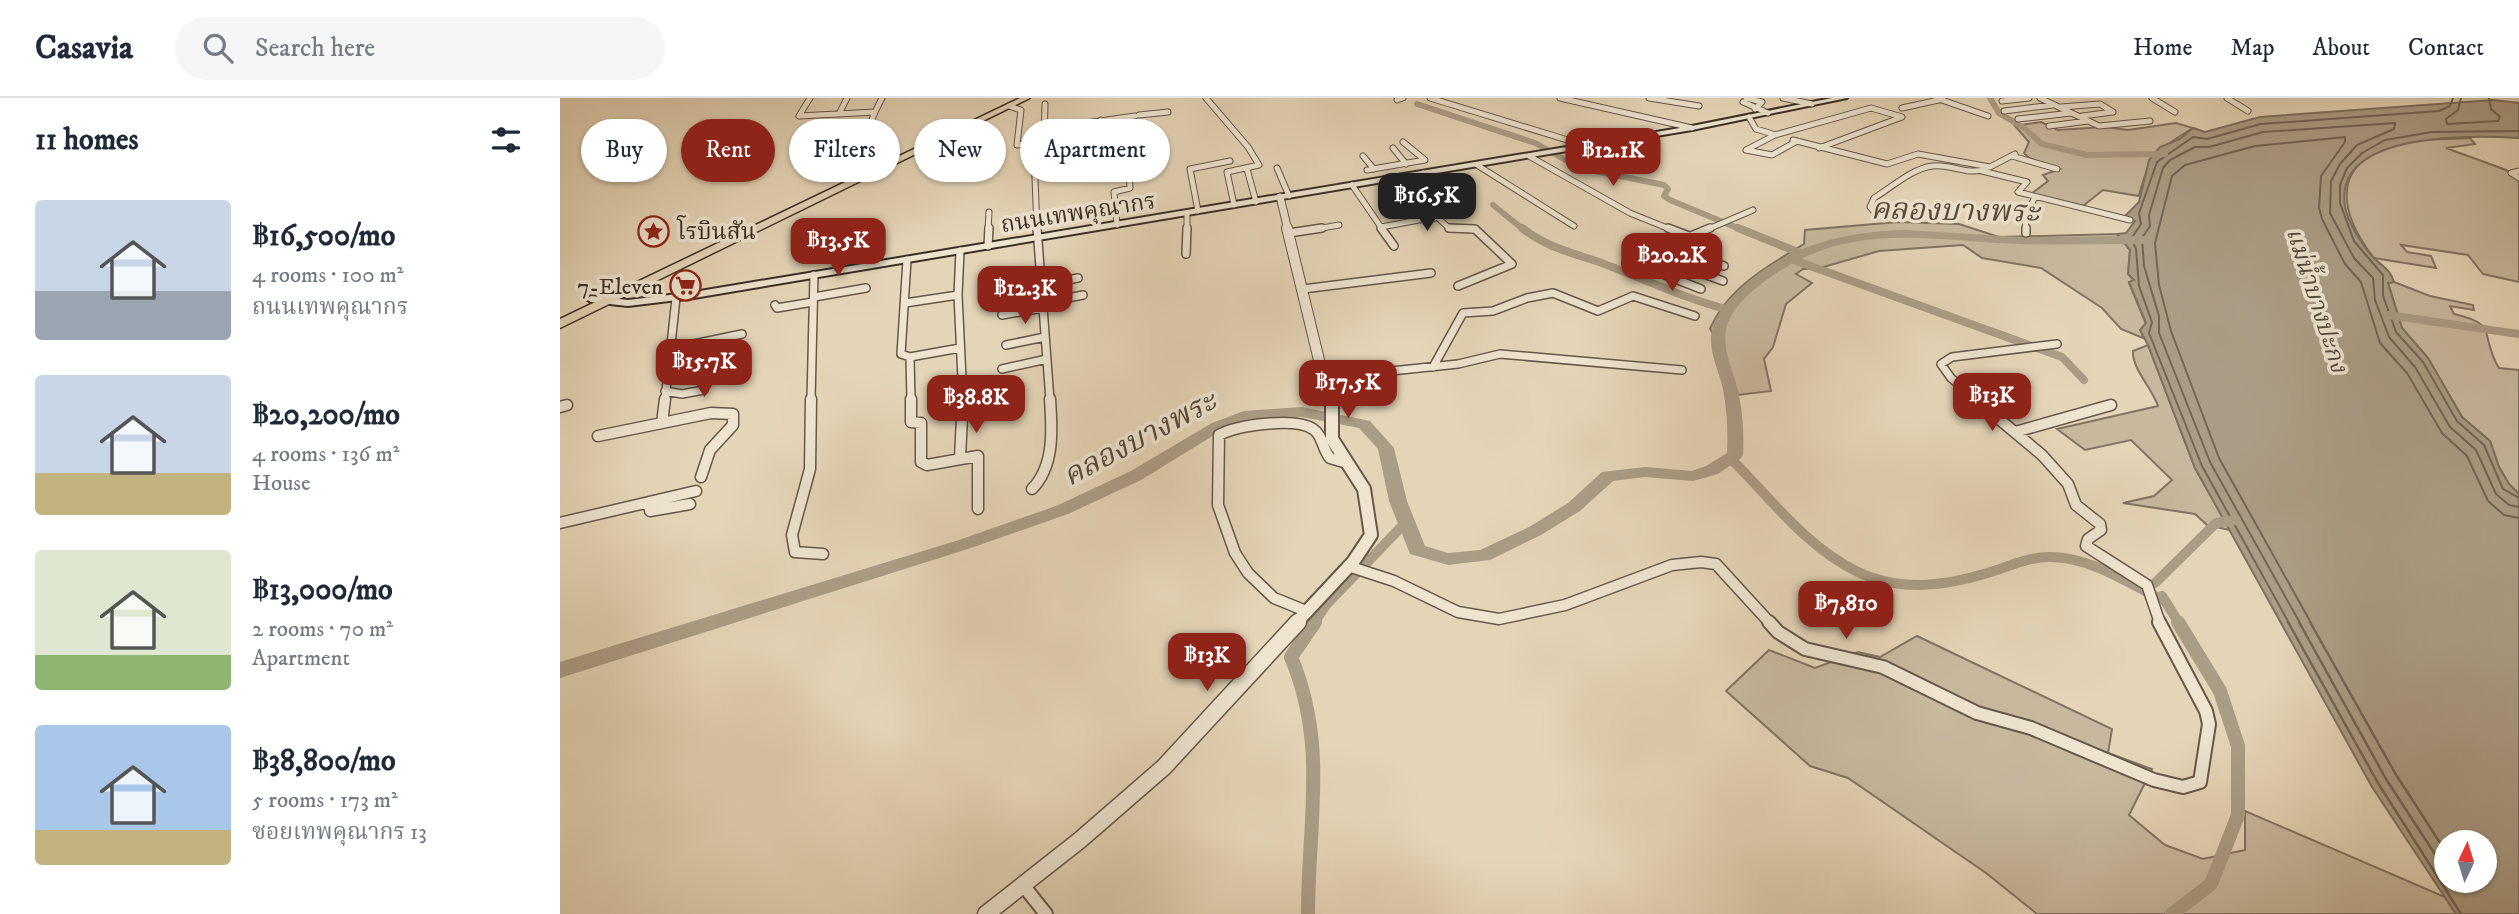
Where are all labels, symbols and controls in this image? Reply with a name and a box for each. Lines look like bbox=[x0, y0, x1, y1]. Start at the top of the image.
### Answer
search box bbox=[175, 17, 665, 80]
text: Casavia bbox=[35, 28, 133, 69]
icon: search bbox=[199, 29, 237, 67]
text: Search here bbox=[255, 32, 375, 65]
text: Home bbox=[2133, 33, 2192, 63]
text: Map bbox=[2230, 33, 2275, 63]
text: About bbox=[2313, 33, 2370, 63]
text: Contact bbox=[2408, 33, 2484, 63]
chip: Buy bbox=[581, 119, 667, 182]
chip: Rent bbox=[681, 119, 775, 182]
chip: Filters bbox=[789, 119, 900, 182]
chip: New bbox=[914, 119, 1006, 182]
chip: Apartment bbox=[1020, 119, 1170, 182]
icon: filters bbox=[487, 121, 525, 159]
text: 11 homes bbox=[35, 122, 139, 159]
pin: ฿12.1K bbox=[1556, 129, 1670, 188]
text: ฿12.1K bbox=[1581, 136, 1645, 165]
pin: ฿16.5K bbox=[1370, 174, 1484, 233]
text: ฿16.5K bbox=[1394, 181, 1460, 210]
street label: ถนนเทพคุณากร bbox=[999, 187, 1158, 240]
water label: คลองบางพระ bbox=[1870, 192, 2042, 232]
place icon: โรบินสัน bbox=[637, 214, 671, 248]
place label: โรบินสัน bbox=[676, 215, 756, 247]
text: ฿16,500/mo bbox=[252, 218, 395, 255]
pin: ฿13.5K bbox=[781, 218, 895, 278]
water label: แม่น้ำบางปะกง bbox=[2279, 223, 2358, 377]
text: ฿13.5K bbox=[807, 226, 869, 255]
icon: home bbox=[91, 228, 175, 312]
pin: ฿20.2K bbox=[1615, 234, 1729, 293]
text: ฿20.2K bbox=[1637, 241, 1707, 270]
text: 4 rooms · 100 m² bbox=[252, 261, 404, 290]
pin: ฿12.3K bbox=[968, 266, 1082, 326]
supermarket icon: 7-Eleven bbox=[669, 269, 703, 303]
place label: 7-Eleven bbox=[577, 273, 663, 302]
text: ฿12.3K bbox=[993, 274, 1057, 303]
text: ถนนเทพคุณากร bbox=[252, 293, 408, 322]
pin: ฿15.7K bbox=[647, 340, 761, 399]
text: ฿15.7K bbox=[672, 347, 736, 376]
pin: ฿17.5K bbox=[1291, 360, 1405, 420]
text: ฿17.5K bbox=[1315, 368, 1381, 397]
pin: ฿13K bbox=[1951, 374, 2033, 433]
pin: ฿38.8K bbox=[919, 376, 1033, 435]
text: ฿13K bbox=[1969, 381, 2015, 410]
water label: คลองบางพระ bbox=[1056, 382, 1225, 495]
text: ฿38.8K bbox=[943, 383, 1009, 412]
text: ฿20,200/mo bbox=[252, 397, 400, 434]
icon: home bbox=[91, 403, 175, 487]
text: 4 rooms · 136 m² bbox=[252, 440, 399, 469]
text: House bbox=[252, 469, 310, 498]
text: ฿13,000/mo bbox=[252, 572, 393, 609]
icon: home bbox=[91, 578, 175, 662]
pin: ฿7,810 bbox=[1789, 582, 1903, 641]
text: ฿7,810 bbox=[1814, 589, 1878, 618]
text: 2 rooms · 70 m² bbox=[252, 615, 393, 644]
pin: ฿13K bbox=[1166, 634, 1248, 693]
text: ฿13K bbox=[1184, 641, 1230, 670]
text: Apartment bbox=[252, 644, 350, 673]
text: ฿38,800/mo bbox=[252, 743, 396, 780]
icon: home bbox=[91, 753, 175, 837]
text: 5 rooms · 173 m² bbox=[252, 786, 398, 815]
text: ซอยเทพคุณากร 13 bbox=[252, 818, 427, 847]
north arrow bbox=[2434, 830, 2497, 892]
map controls bbox=[2434, 830, 2497, 893]

